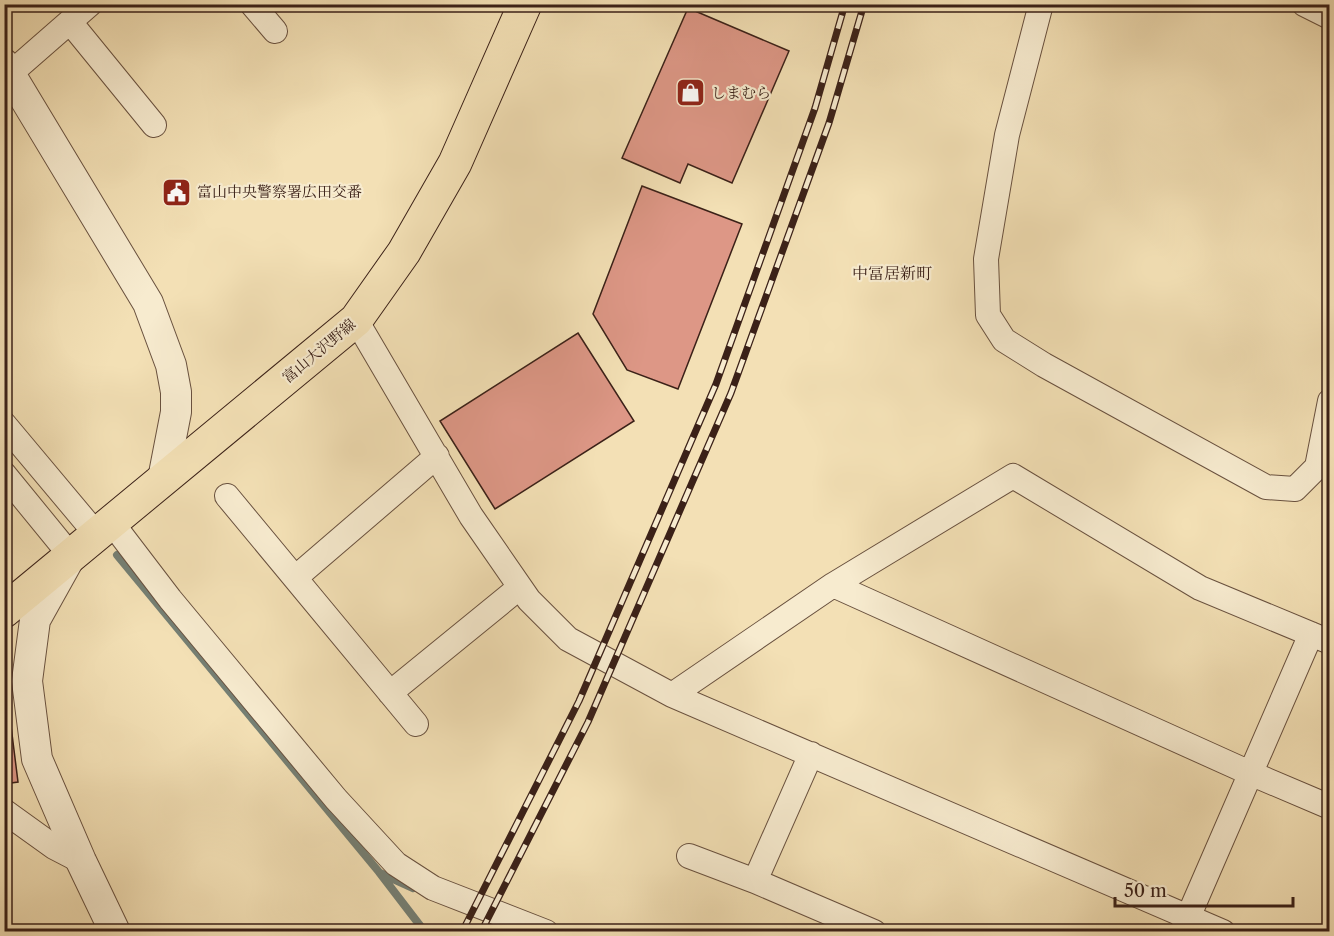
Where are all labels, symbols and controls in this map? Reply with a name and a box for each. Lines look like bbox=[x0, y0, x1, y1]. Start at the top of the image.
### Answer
shop icon: しまむら bbox=[674, 77, 706, 109]
place label: しまむら bbox=[711, 83, 771, 102]
public building icon: 富山中央警察署広田交番 bbox=[160, 176, 192, 208]
place label: 富山中央警察署広田交番 bbox=[197, 182, 362, 201]
district label: 中冨居新町 bbox=[852, 263, 932, 283]
street label: 富山大沢野線 bbox=[278, 314, 359, 387]
scale bar bbox=[1115, 870, 1294, 908]
text: 50 m bbox=[1124, 880, 1167, 902]

